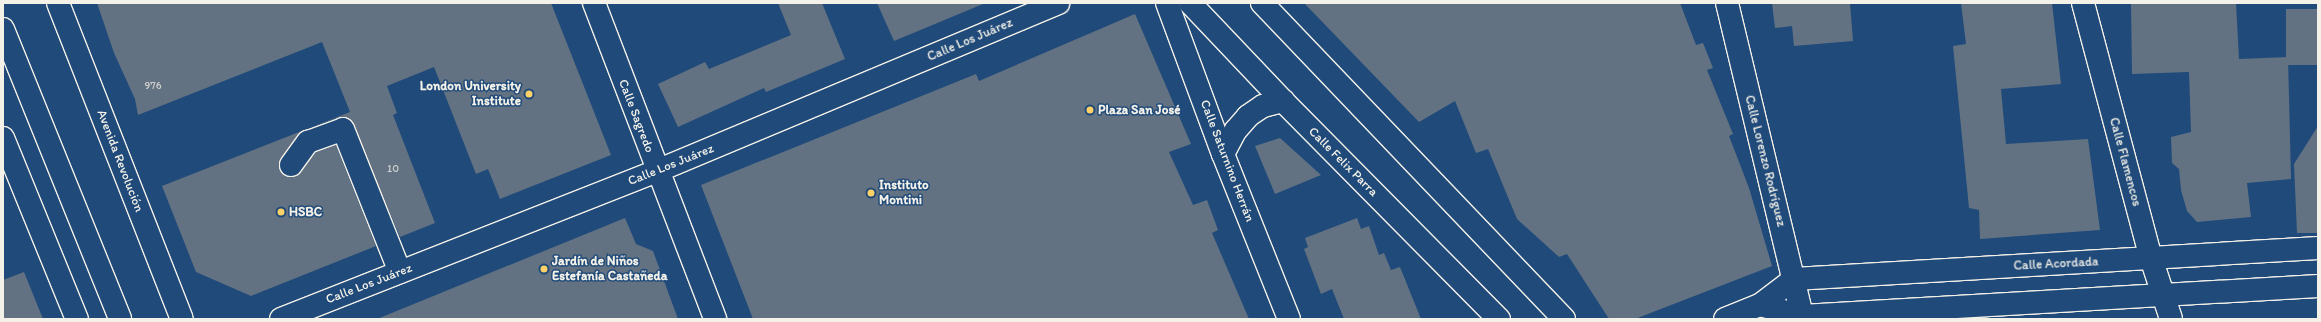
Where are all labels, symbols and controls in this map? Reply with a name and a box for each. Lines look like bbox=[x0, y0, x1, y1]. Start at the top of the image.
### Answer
street label: Calle Los Juárez bbox=[925, 15, 1015, 65]
street label: Calle Sagredo bbox=[615, 77, 657, 155]
house number: 976 bbox=[144, 79, 162, 93]
place label: London University Institute bbox=[420, 79, 521, 110]
marker: London University Institute bbox=[524, 89, 534, 99]
street label: Calle Lorenzo Rodríguez bbox=[1741, 94, 1789, 228]
street label: Calle Saturnino Herrán bbox=[1197, 98, 1257, 224]
place label: Plaza San José bbox=[1098, 102, 1180, 118]
marker: Plaza San José bbox=[1085, 105, 1095, 115]
street label: Avenida Revolución bbox=[93, 108, 147, 214]
street label: Calle Flamencos bbox=[2106, 116, 2144, 208]
street label: Calle Felix Parra bbox=[1306, 125, 1380, 199]
street label: Calle Los Juárez bbox=[626, 141, 716, 189]
house number: 10 bbox=[387, 162, 399, 176]
place label: Instituto Montini bbox=[879, 178, 929, 209]
marker: Instituto Montini bbox=[866, 188, 876, 198]
place label: HSBC bbox=[289, 204, 322, 220]
marker: HSBC bbox=[276, 207, 286, 217]
place label: Jardín de Niños Estefanía Castañeda bbox=[552, 254, 667, 285]
street label: Calle Acordada bbox=[2013, 254, 2099, 274]
street label: Calle Los Juárez bbox=[324, 260, 414, 308]
marker: Jardín de Niños Estefanía Castañeda bbox=[539, 264, 549, 274]

